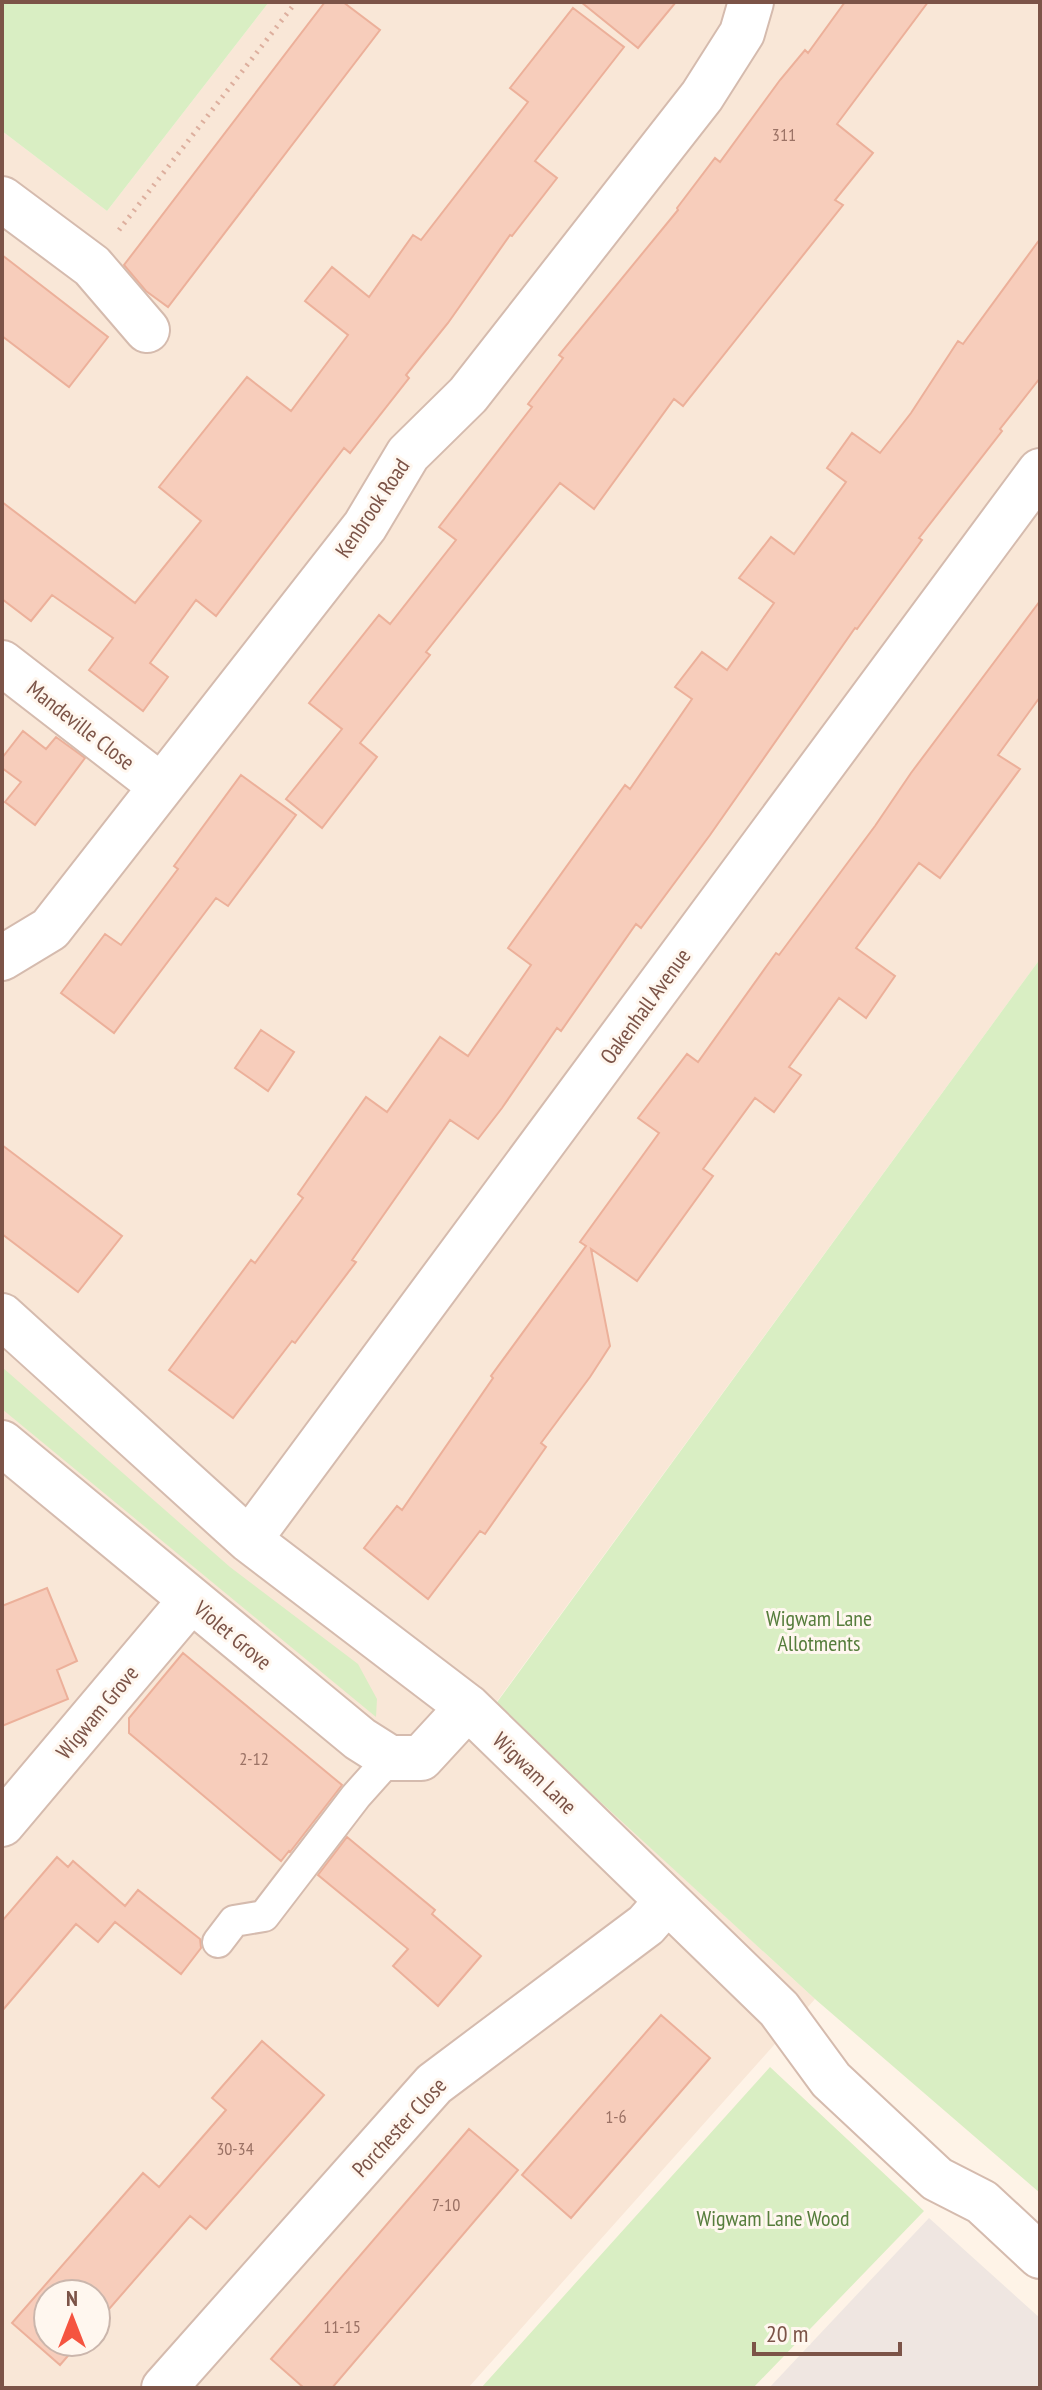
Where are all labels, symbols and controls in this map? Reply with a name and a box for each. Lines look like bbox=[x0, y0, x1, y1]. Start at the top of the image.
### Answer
house number: 311 bbox=[772, 123, 796, 146]
street label: Kenbrook Road bbox=[329, 453, 415, 563]
street label: Mandeville Close bbox=[21, 674, 141, 776]
street label: Oakenhall Avenue bbox=[594, 943, 696, 1069]
street label: Violet Grove bbox=[188, 1594, 278, 1676]
park label: Wigwam Lane Allotments bbox=[766, 1604, 872, 1657]
street label: Wigwam Grove bbox=[50, 1659, 144, 1765]
street label: Wigwam Lane bbox=[487, 1726, 583, 1820]
house number: 2-12 bbox=[239, 1747, 269, 1770]
street label: Porchester Close bbox=[346, 2071, 452, 2183]
house number: 1-6 bbox=[605, 2105, 627, 2128]
house number: 30-34 bbox=[216, 2137, 254, 2160]
house number: 7-10 bbox=[432, 2193, 460, 2216]
park label: Wigwam Lane Wood bbox=[696, 2204, 850, 2232]
north arrow bbox=[32, 2278, 112, 2358]
text: N bbox=[66, 2284, 78, 2312]
scale bar bbox=[754, 2306, 900, 2356]
house number: 11-15 bbox=[323, 2315, 361, 2338]
text: 20 m bbox=[766, 2318, 808, 2349]

